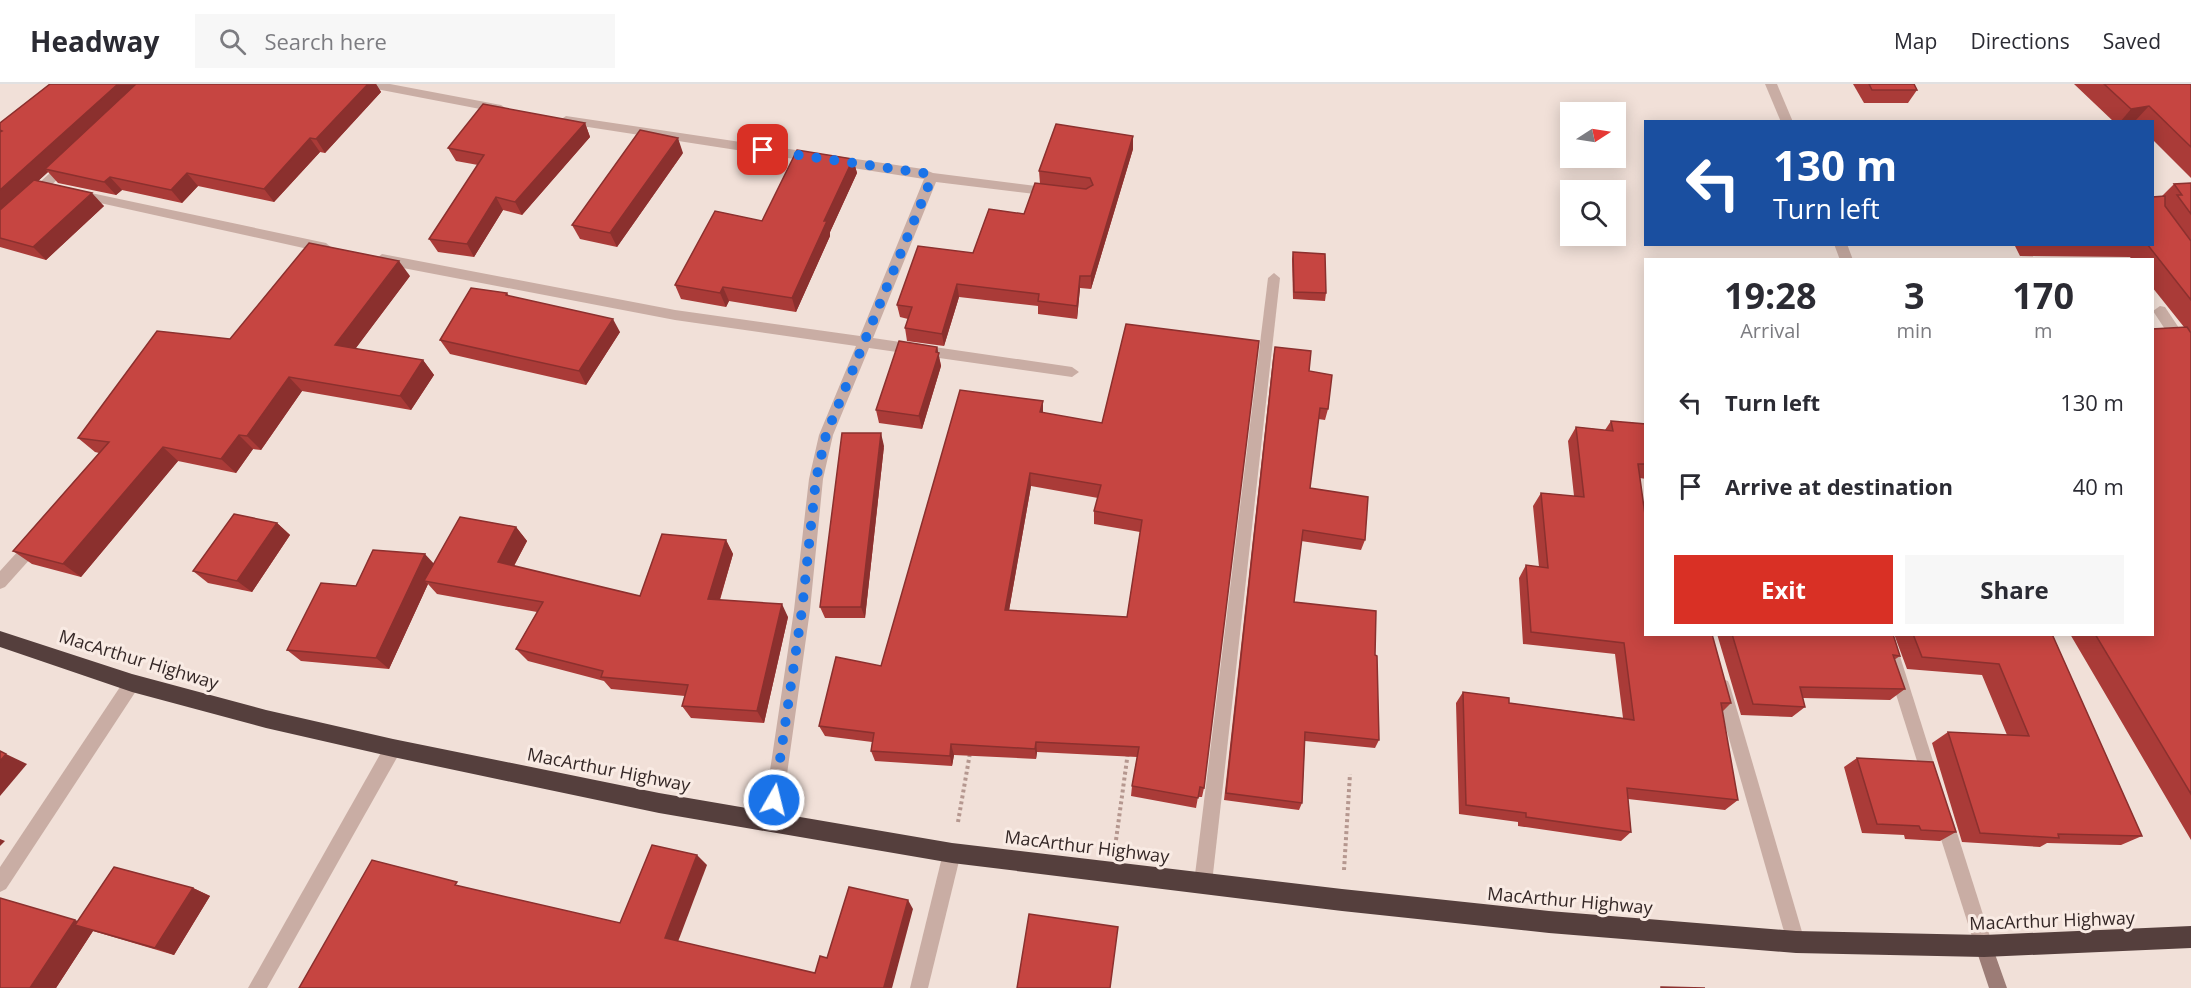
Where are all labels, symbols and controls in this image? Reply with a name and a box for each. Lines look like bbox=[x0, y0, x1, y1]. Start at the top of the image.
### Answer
search box bbox=[195, 14, 615, 68]
text: Headway bbox=[30, 22, 159, 60]
icon: search bbox=[216, 25, 249, 58]
text: Search here bbox=[264, 26, 387, 56]
text: Map bbox=[1894, 27, 1937, 55]
text: Directions bbox=[1970, 27, 2070, 55]
text: Saved bbox=[2103, 27, 2161, 55]
north arrow bbox=[1560, 102, 1626, 168]
map controls bbox=[1560, 102, 1626, 246]
pin bbox=[737, 124, 788, 175]
icon: arrive bbox=[746, 133, 779, 166]
text: 130 m bbox=[1773, 136, 1897, 193]
icon: left bbox=[1674, 144, 1752, 222]
button: search bbox=[1560, 180, 1626, 246]
text: Turn left bbox=[1773, 190, 1880, 227]
text: 19:28 bbox=[1724, 271, 1817, 320]
text: 3 bbox=[1904, 271, 1925, 320]
text: 170 bbox=[2012, 271, 2074, 320]
text: Arrival bbox=[1740, 317, 1800, 344]
text: min bbox=[1896, 317, 1932, 344]
text: m bbox=[2034, 317, 2052, 344]
icon: left bbox=[1674, 386, 1707, 419]
text: Turn left bbox=[1725, 387, 1820, 417]
text: 130 m bbox=[2060, 387, 2124, 417]
icon: arrive bbox=[1674, 470, 1707, 503]
text: Arrive at destination bbox=[1725, 471, 1953, 501]
text: 40 m bbox=[2073, 471, 2124, 501]
button: Exit bbox=[1674, 555, 1893, 624]
button: Share bbox=[1905, 555, 2124, 624]
street label: MacArthur Highway bbox=[56, 623, 223, 695]
street label: MacArthur Highway bbox=[525, 741, 694, 797]
position arrow bbox=[742, 768, 806, 832]
street label: MacArthur Highway bbox=[1003, 824, 1172, 868]
street label: MacArthur Highway bbox=[1486, 881, 1655, 919]
street label: MacArthur Highway bbox=[1969, 905, 2136, 935]

